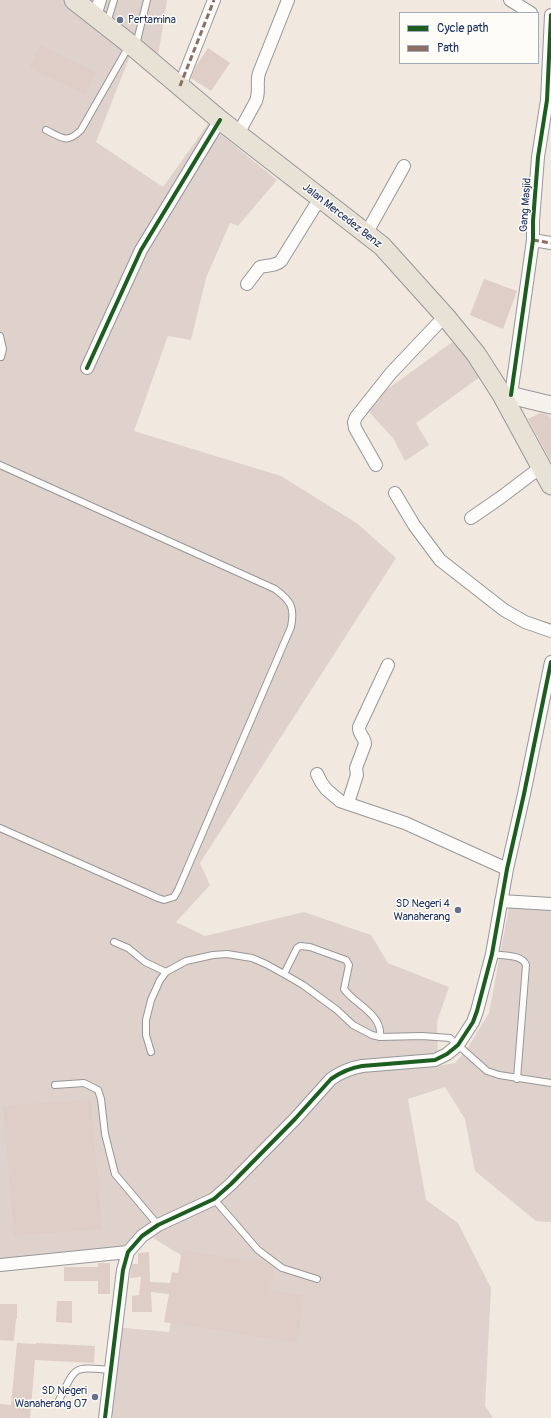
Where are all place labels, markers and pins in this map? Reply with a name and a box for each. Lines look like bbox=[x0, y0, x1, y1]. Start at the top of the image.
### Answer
place label: Pertamina bbox=[128, 13, 176, 27]
marker: Pertamina bbox=[115, 15, 125, 25]
place label: SD Negeri 4 Wanaherang bbox=[393, 897, 450, 923]
marker: SD Negeri 4 Wanaherang bbox=[453, 905, 463, 915]
place label: SD Negeri Wanaherang 07 bbox=[15, 1384, 87, 1410]
marker: SD Negeri Wanaherang 07 bbox=[90, 1392, 100, 1402]

